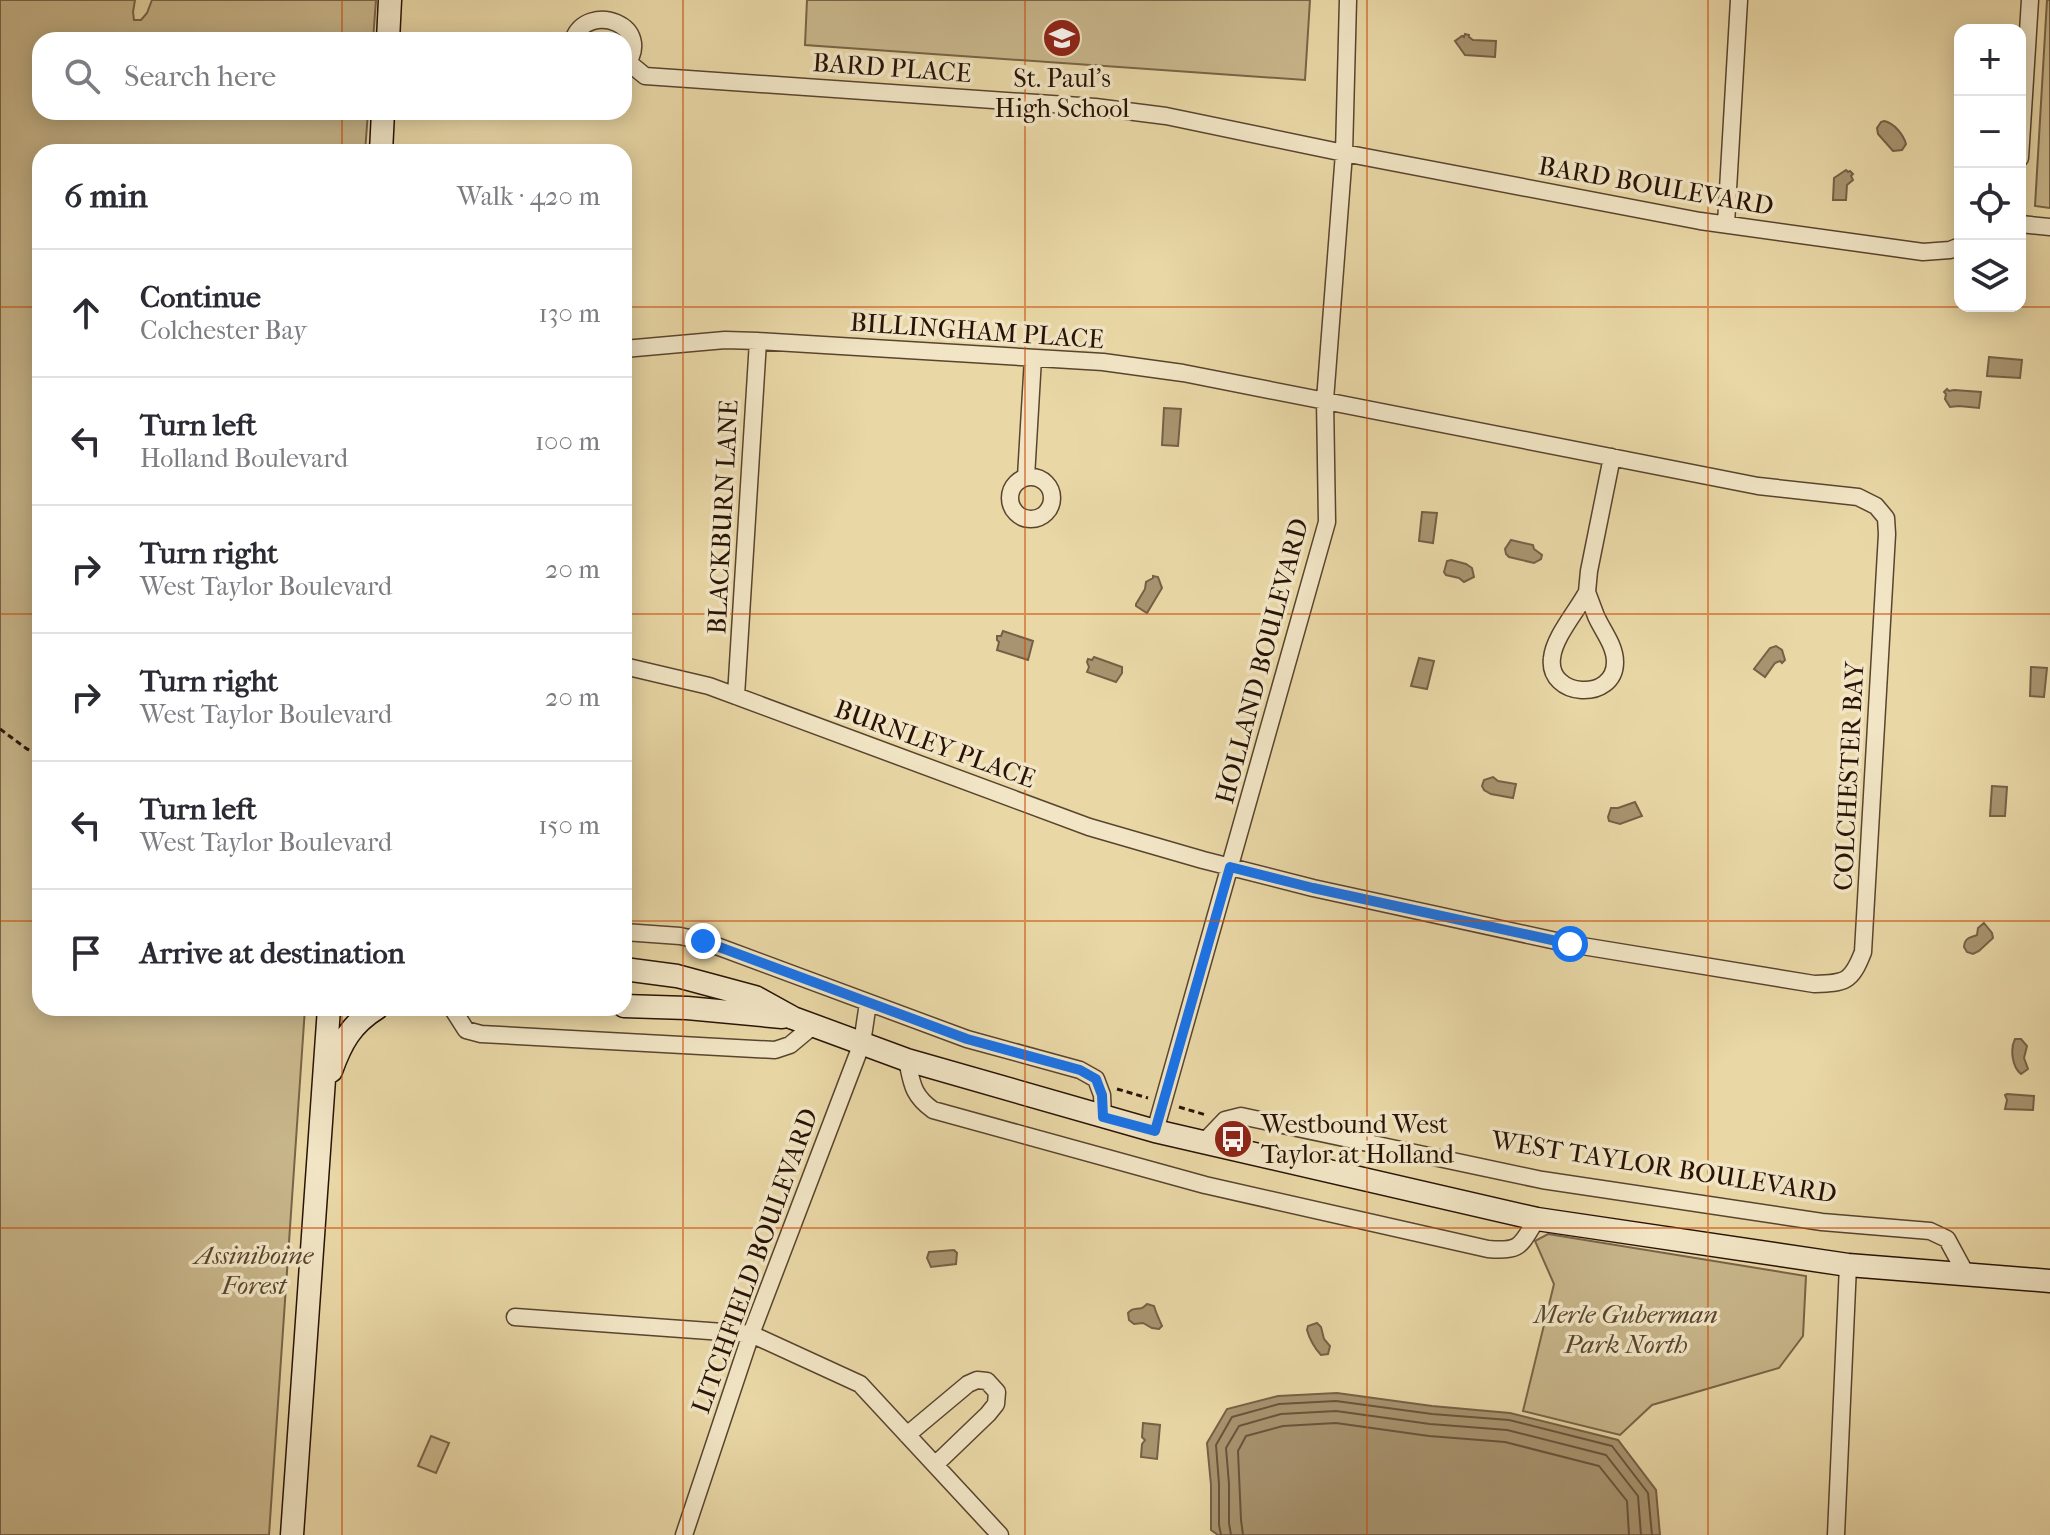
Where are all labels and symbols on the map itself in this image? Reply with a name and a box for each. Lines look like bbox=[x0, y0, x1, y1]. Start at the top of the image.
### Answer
school or university icon: St. Paul's High School bbox=[1041, 17, 1083, 59]
street label: BARD PLACE bbox=[811, 47, 973, 89]
place label: St. Paul's High School bbox=[995, 63, 1129, 124]
street label: BARD BOULEVARD bbox=[1536, 150, 1776, 222]
street label: BILLINGHAM PLACE bbox=[849, 307, 1105, 355]
street label: BLACKBURN LANE bbox=[701, 399, 745, 635]
street label: HOLLAND BOULEVARD bbox=[1209, 515, 1315, 807]
street label: COLCHESTER BAY bbox=[1828, 659, 1871, 891]
street label: BURNLEY PLACE bbox=[830, 693, 1040, 795]
route end bbox=[685, 923, 721, 959]
route start bbox=[1552, 926, 1588, 962]
street label: LITCHFIELD BOULEVARD bbox=[685, 1104, 825, 1418]
place label: Westbound West Taylor at Holland bbox=[1260, 1109, 1455, 1170]
bus stop icon: Westbound West Taylor at Holland bbox=[1212, 1118, 1254, 1160]
street label: WEST TAYLOR BOULEVARD bbox=[1488, 1124, 1839, 1210]
park label: Assiniboine Forest bbox=[192, 1240, 315, 1301]
park label: Merle Guberman Park North bbox=[1532, 1299, 1718, 1360]

